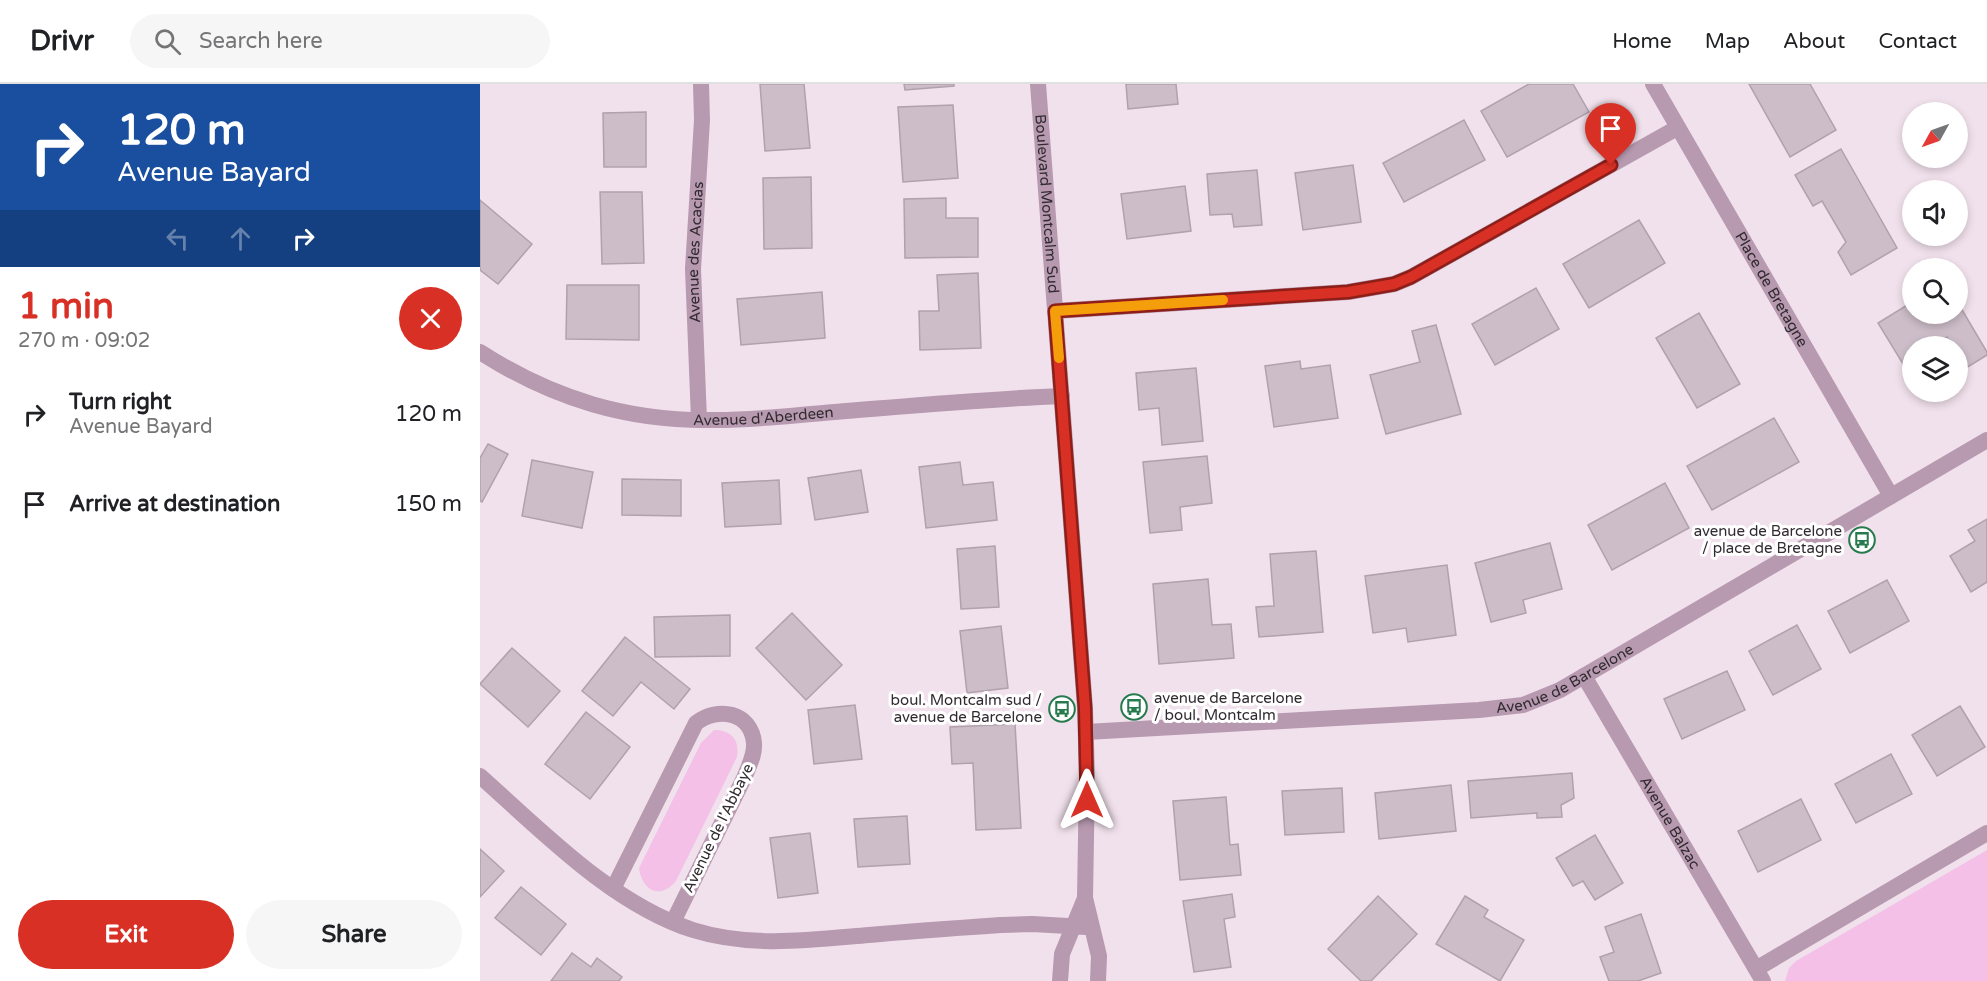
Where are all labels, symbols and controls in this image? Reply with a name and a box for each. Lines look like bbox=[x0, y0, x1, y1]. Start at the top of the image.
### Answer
search box bbox=[130, 14, 550, 68]
text: Drivr bbox=[30, 24, 94, 58]
icon: search bbox=[151, 25, 184, 58]
text: Search here bbox=[199, 28, 323, 54]
text: Home bbox=[1612, 29, 1672, 54]
text: Map bbox=[1705, 29, 1750, 54]
text: About bbox=[1783, 29, 1845, 54]
text: Contact bbox=[1878, 29, 1957, 54]
north arrow bbox=[1902, 102, 1968, 168]
map controls bbox=[1902, 102, 1968, 402]
pin bbox=[1585, 103, 1636, 165]
text: 120 m bbox=[117, 105, 246, 156]
icon: right bbox=[18, 108, 96, 186]
icon: arrive bbox=[1594, 112, 1627, 145]
street label: Boulevard Montcalm Sud bbox=[1031, 113, 1063, 294]
text: Avenue Bayard bbox=[117, 156, 311, 189]
button: sound bbox=[1902, 180, 1968, 246]
street label: Avenue des Acacias bbox=[684, 181, 707, 323]
icon: left bbox=[161, 222, 194, 255]
icon: ahead bbox=[224, 222, 257, 255]
icon: right bbox=[287, 222, 320, 255]
street label: Place de Bretagne bbox=[1731, 228, 1812, 350]
button: search bbox=[1902, 258, 1968, 324]
text: 1 min bbox=[18, 285, 114, 328]
button: close bbox=[399, 287, 462, 350]
text: 270 m · 09:02 bbox=[18, 329, 150, 353]
button: layers bbox=[1902, 336, 1968, 402]
text: Turn right bbox=[69, 389, 171, 415]
icon: right bbox=[18, 398, 51, 431]
text: 120 m bbox=[395, 401, 462, 427]
street label: Avenue d'Aberdeen bbox=[693, 403, 834, 429]
text: Avenue Bayard bbox=[69, 415, 213, 439]
icon: arrive bbox=[18, 488, 51, 521]
text: Arrive at destination bbox=[69, 491, 280, 517]
text: 150 m bbox=[395, 491, 462, 517]
place label: avenue de Barcelone / place de Bretagne bbox=[1694, 522, 1842, 557]
bus stop icon: avenue de Barcelone / place de Bretagne bbox=[1847, 525, 1877, 555]
street label: Avenue de Barcelone bbox=[1495, 640, 1637, 717]
place label: avenue de Barcelone / boul. Montcalm bbox=[1154, 689, 1302, 724]
place label: boul. Montcalm sud / avenue de Barcelone bbox=[891, 691, 1042, 726]
bus stop icon: avenue de Barcelone / boul. Montcalm bbox=[1119, 692, 1149, 722]
bus stop icon: boul. Montcalm sud / avenue de Barcelone bbox=[1047, 694, 1077, 724]
street label: Avenue de l'Abbaye bbox=[679, 761, 757, 895]
position arrow bbox=[1055, 768, 1119, 832]
street label: Avenue Balzac bbox=[1636, 773, 1704, 872]
button: Exit bbox=[18, 900, 234, 969]
button: Share bbox=[246, 900, 462, 969]

